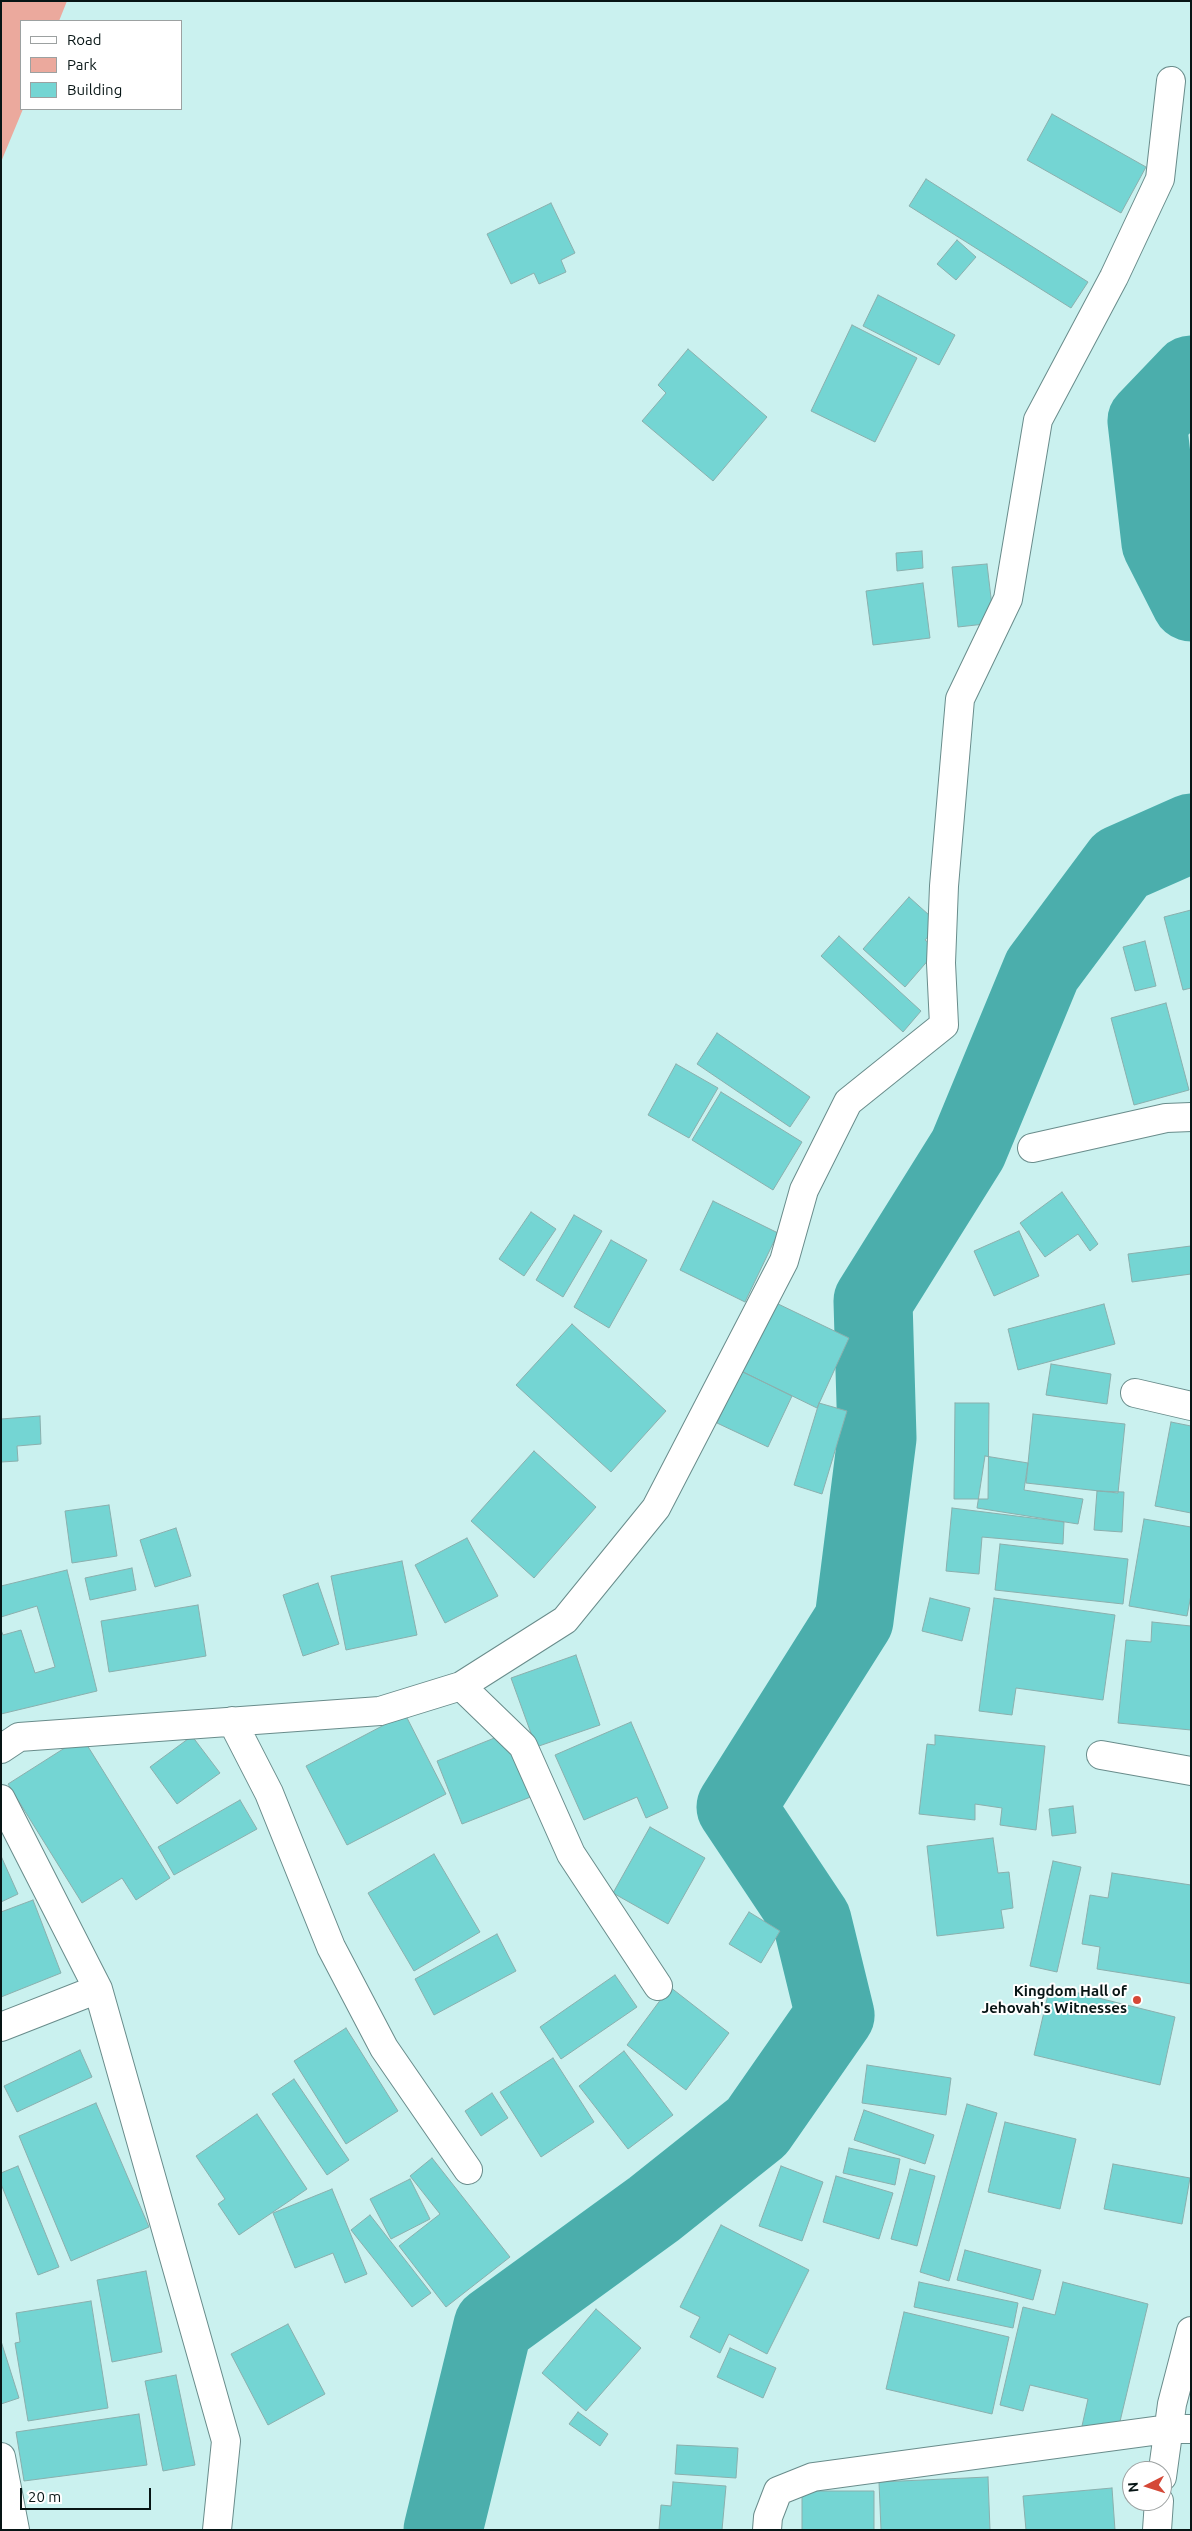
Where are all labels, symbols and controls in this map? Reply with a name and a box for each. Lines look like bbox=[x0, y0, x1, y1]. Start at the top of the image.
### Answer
legend bbox=[20, 20, 182, 110]
text: Road bbox=[67, 31, 102, 48]
text: Park bbox=[67, 56, 97, 73]
text: Building bbox=[67, 81, 122, 98]
place label: Kingdom Hall of Jehovah's Witnesses bbox=[981, 1982, 1127, 2017]
marker: Kingdom Hall of Jehovah's Witnesses bbox=[1131, 1994, 1143, 2006]
north arrow bbox=[1122, 2461, 1172, 2511]
scale bar bbox=[22, 2478, 154, 2510]
text: N bbox=[1125, 2481, 1141, 2493]
text: 20 m bbox=[28, 2488, 61, 2505]

